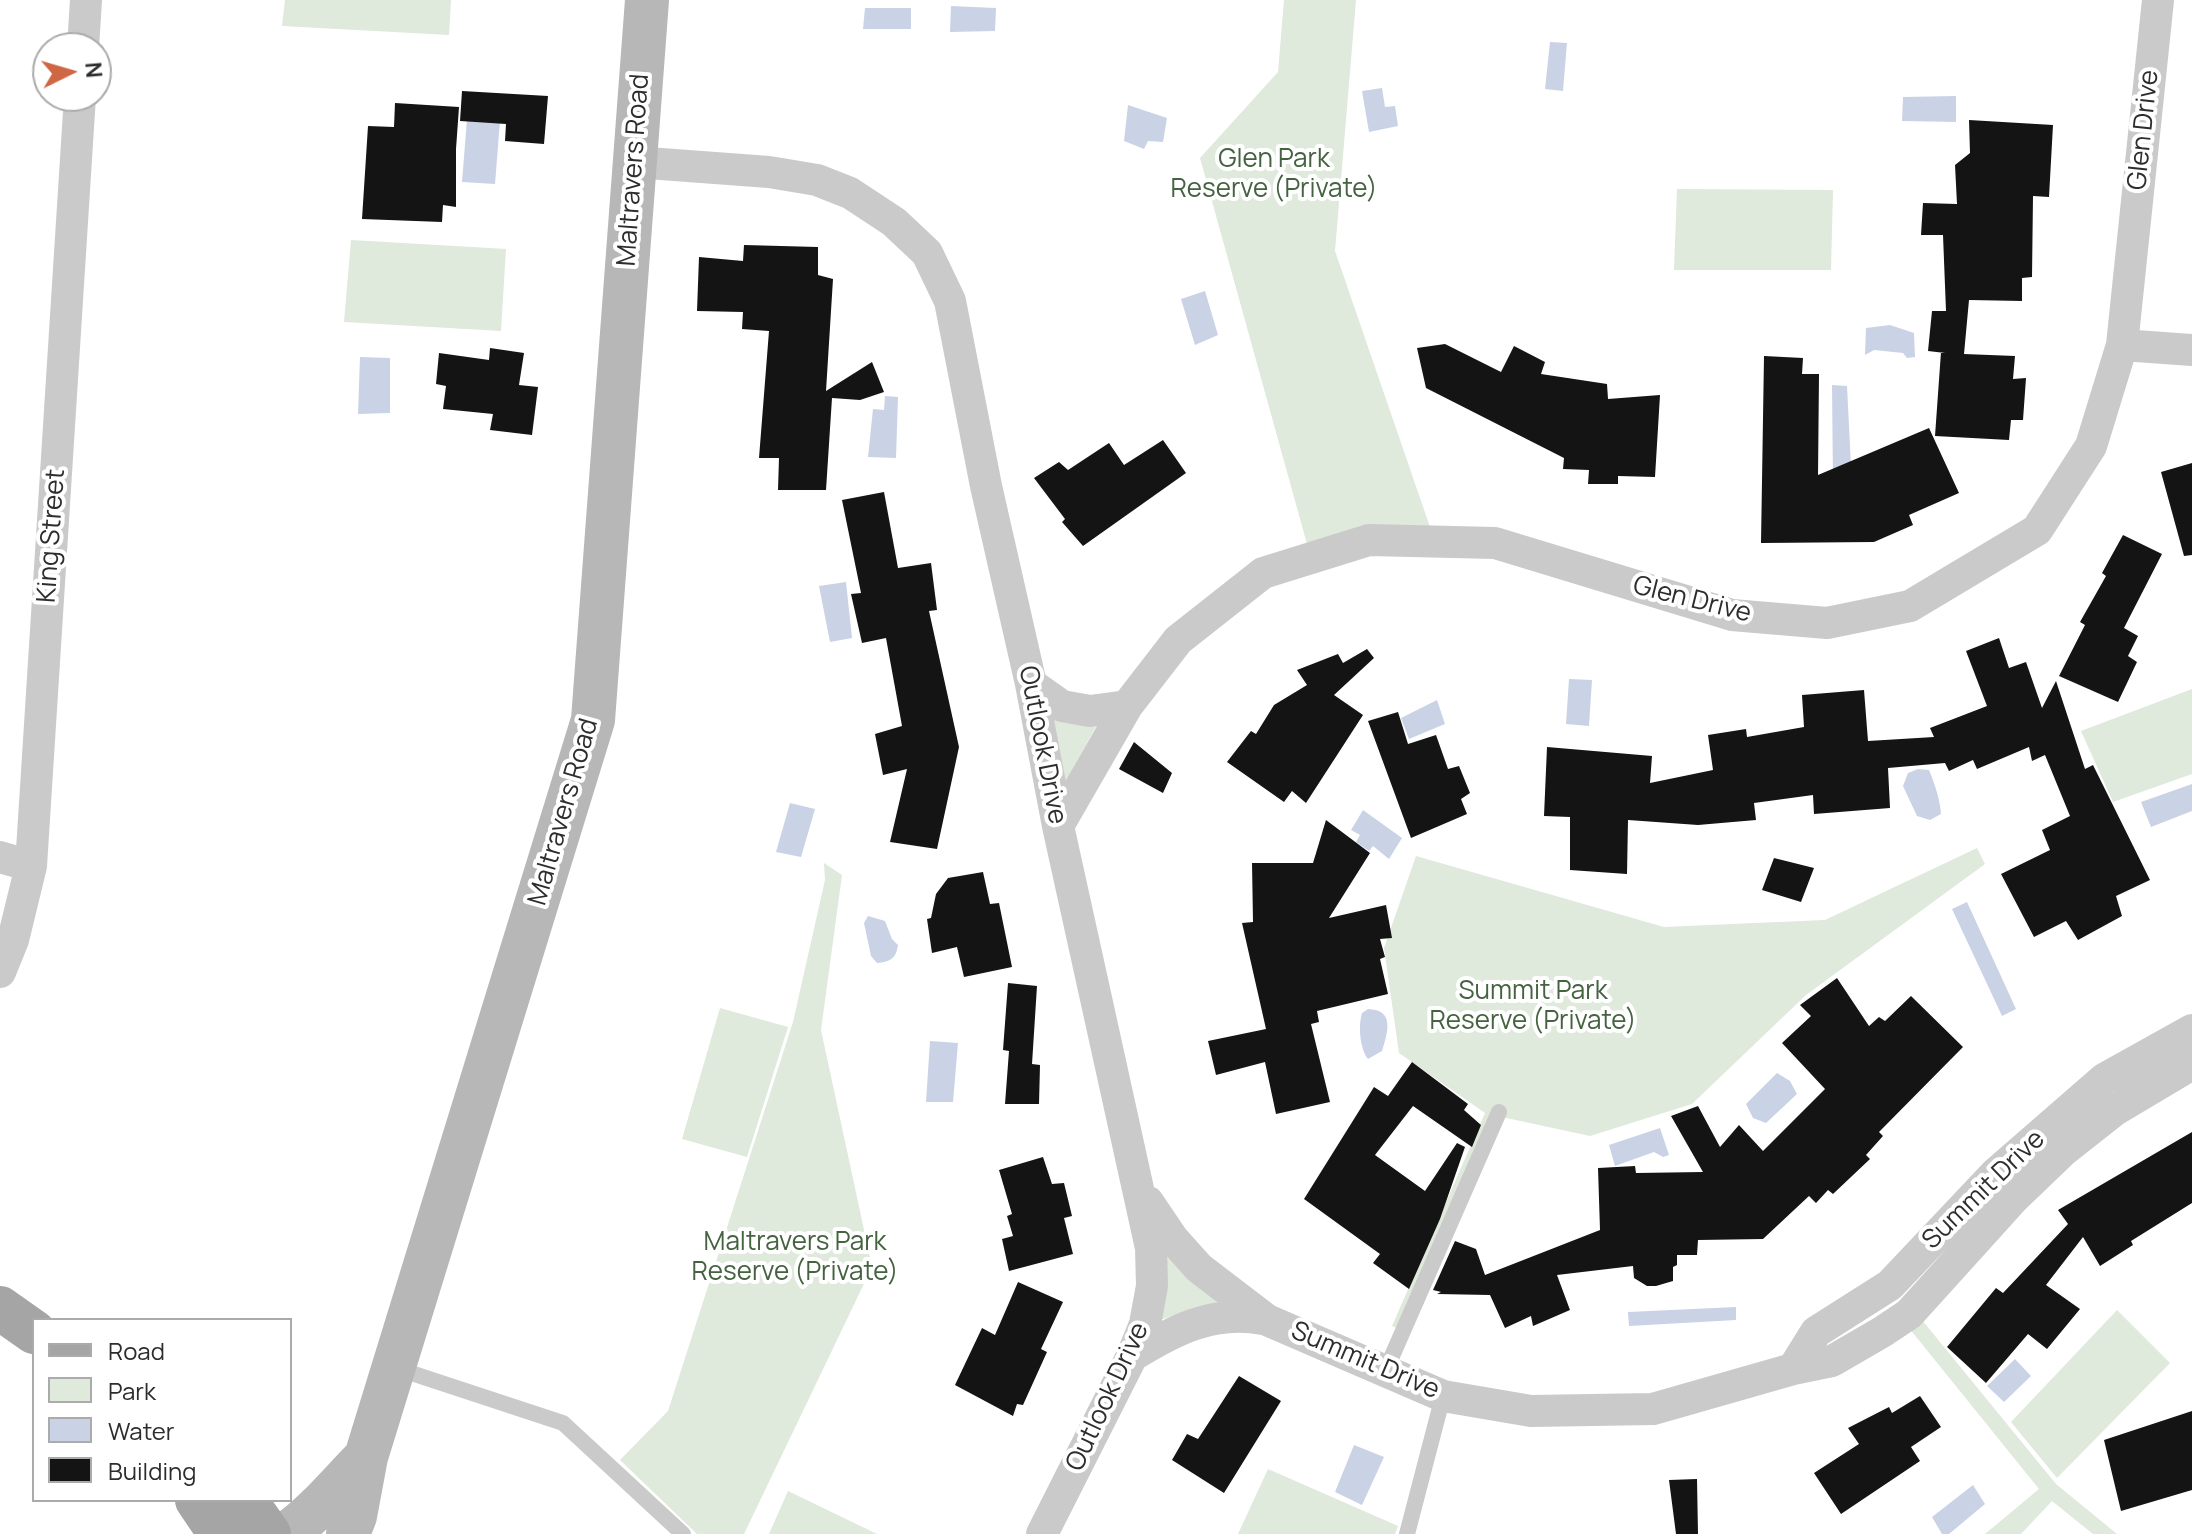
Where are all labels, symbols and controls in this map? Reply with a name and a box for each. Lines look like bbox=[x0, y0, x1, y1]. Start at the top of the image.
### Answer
north arrow bbox=[32, 32, 112, 112]
text: N bbox=[78, 61, 110, 79]
street label: Glen Drive bbox=[2122, 68, 2166, 192]
street label: Maltravers Road bbox=[612, 73, 656, 267]
park label: Glen Park Reserve (Private) bbox=[1170, 144, 1378, 206]
street label: King Street bbox=[32, 468, 72, 604]
street label: Glen Drive bbox=[1630, 570, 1754, 630]
street label: Outlook Drive bbox=[1011, 663, 1073, 827]
street label: Maltravers Road bbox=[522, 715, 606, 909]
park label: Summit Park Reserve (Private) bbox=[1429, 976, 1637, 1038]
street label: Summit Drive bbox=[1916, 1124, 2052, 1256]
park label: Maltravers Park Reserve (Private) bbox=[691, 1227, 899, 1288]
street label: Summit Drive bbox=[1286, 1316, 1444, 1406]
legend bbox=[32, 1318, 292, 1502]
street label: Outlook Drive bbox=[1060, 1318, 1156, 1476]
text: Road bbox=[108, 1334, 165, 1367]
text: Park bbox=[108, 1374, 156, 1407]
text: Water bbox=[108, 1414, 175, 1447]
text: Building bbox=[108, 1454, 196, 1487]

